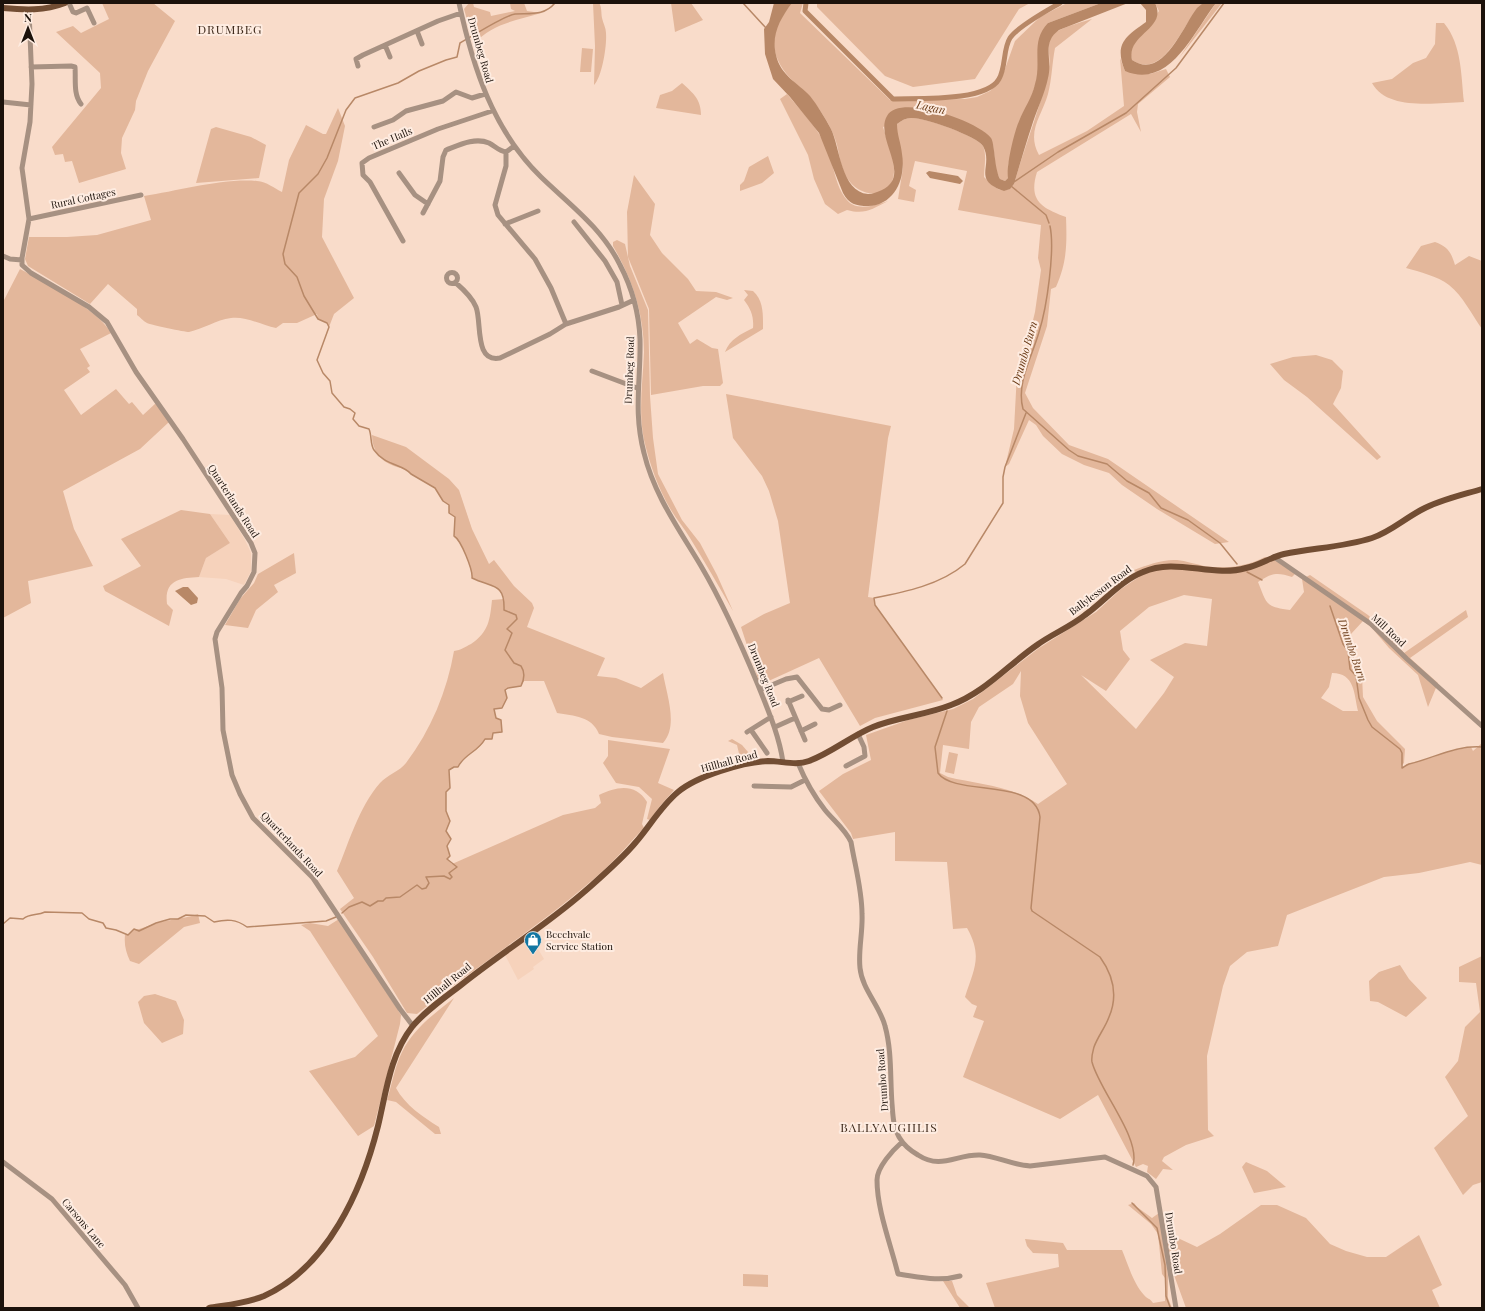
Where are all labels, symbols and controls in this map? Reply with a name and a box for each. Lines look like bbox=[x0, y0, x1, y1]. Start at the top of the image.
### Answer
north arrow bbox=[8, 8, 48, 48]
text: N bbox=[24, 10, 32, 25]
street label: Drumbeg Road bbox=[465, 16, 497, 85]
district label: DRUMBEG bbox=[197, 21, 263, 37]
water label: Lagan bbox=[914, 96, 947, 117]
street label: The Halls bbox=[370, 123, 414, 153]
street label: Rural Cottages bbox=[49, 184, 117, 212]
water label: Drumbo Burn bbox=[1007, 319, 1040, 388]
street label: Drumbeg Road bbox=[621, 336, 637, 404]
street label: Quarterlands Road bbox=[205, 462, 263, 541]
street label: Ballylesson Road bbox=[1066, 562, 1134, 618]
street label: Mill Road bbox=[1369, 610, 1409, 650]
water label: Drumbo Burn bbox=[1335, 616, 1371, 684]
street label: Drumbeg Road bbox=[745, 641, 783, 709]
street label: Hillhall Road bbox=[699, 747, 759, 775]
street label: Quarterlands Road bbox=[258, 808, 326, 880]
place label: Beechvale Service Station bbox=[546, 927, 613, 953]
shop icon: Beechvale Service Station bbox=[523, 930, 543, 955]
street label: Hillhall Road bbox=[420, 959, 474, 1007]
street label: Drumbo Road bbox=[873, 1048, 891, 1112]
district label: BALLYAUGHLIS bbox=[840, 1119, 938, 1135]
street label: Carsons Lane bbox=[59, 1195, 109, 1251]
street label: Drumbo Road bbox=[1162, 1211, 1186, 1275]

